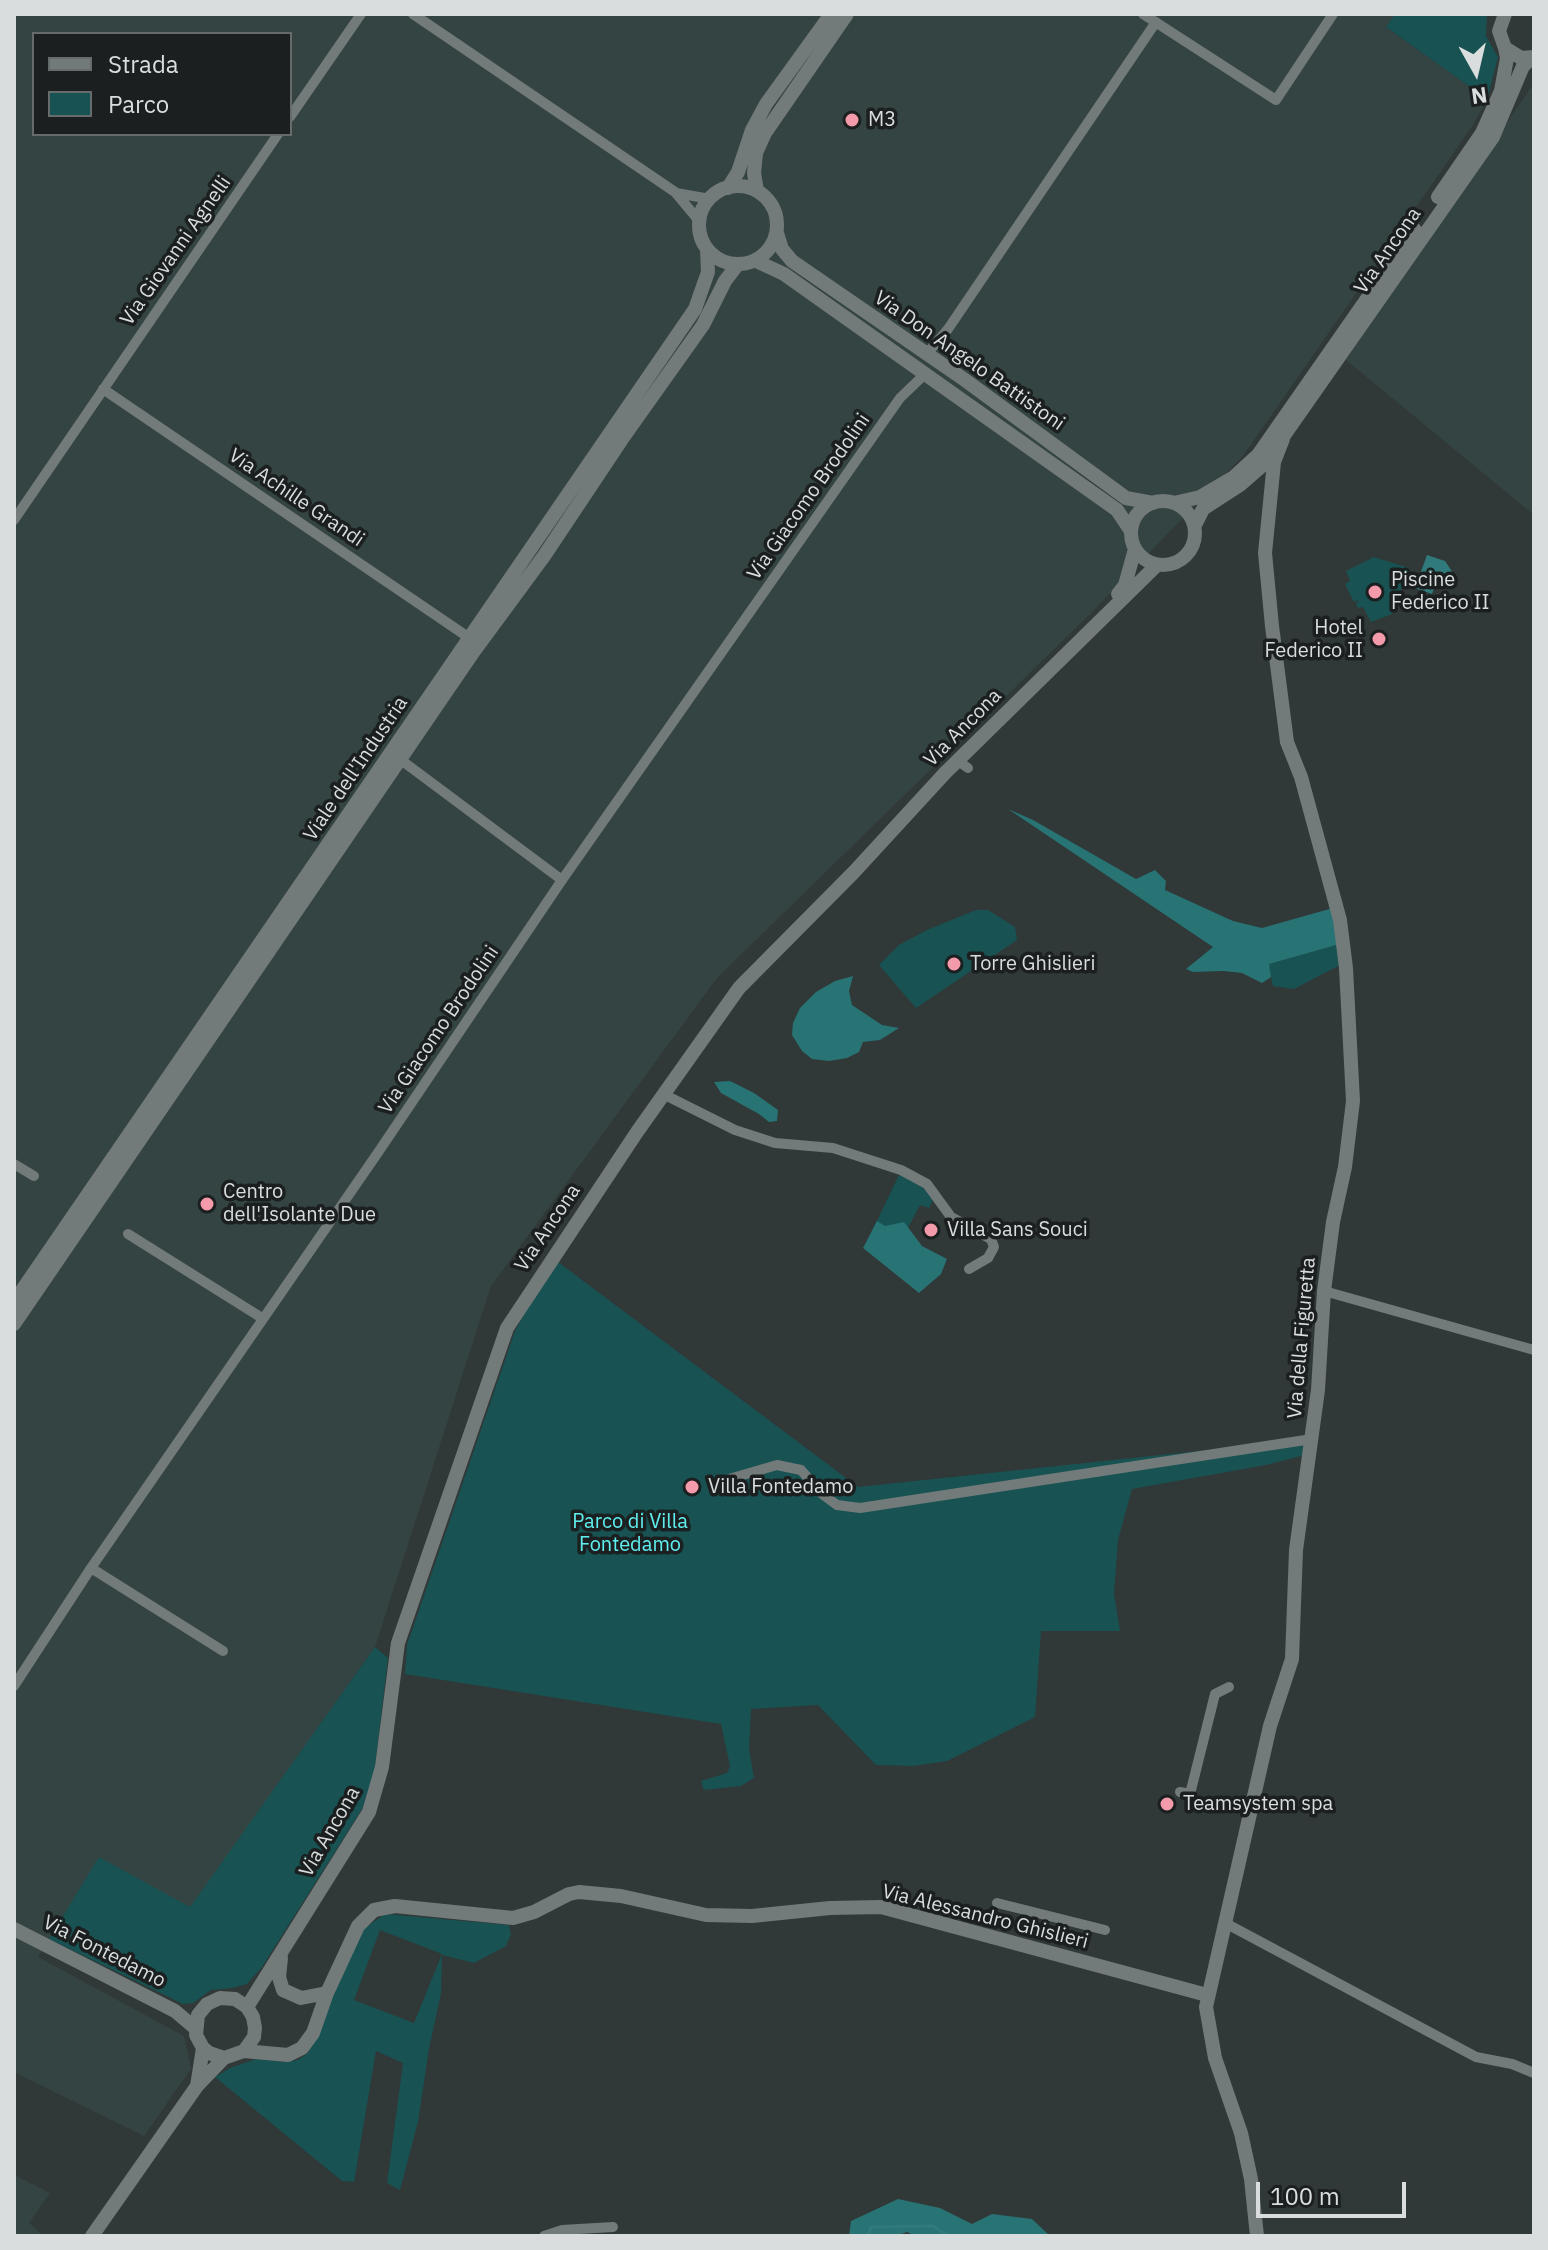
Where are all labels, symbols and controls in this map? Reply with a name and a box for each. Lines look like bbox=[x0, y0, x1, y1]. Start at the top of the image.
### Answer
legend bbox=[32, 32, 292, 136]
north arrow bbox=[1436, 32, 1516, 112]
text: Strada bbox=[108, 48, 179, 80]
text: N bbox=[1470, 81, 1489, 112]
text: Parco bbox=[108, 88, 169, 120]
place label: M3 bbox=[868, 108, 896, 132]
marker: M3 bbox=[843, 111, 861, 129]
street label: Via Giovanni Agnelli bbox=[115, 172, 237, 330]
street label: Via Ancona bbox=[1350, 203, 1426, 299]
street label: Via Don Angelo Battistoni bbox=[869, 286, 1069, 436]
street label: Via Giacomo Brodolini bbox=[742, 409, 876, 585]
street label: Via Achille Grandi bbox=[224, 444, 368, 552]
place label: Piscine Federico II bbox=[1391, 568, 1489, 615]
marker: Piscine Federico II bbox=[1366, 583, 1384, 601]
place label: Hotel Federico II bbox=[1265, 616, 1363, 663]
marker: Hotel Federico II bbox=[1370, 630, 1388, 648]
street label: Via Ancona bbox=[919, 684, 1007, 772]
street label: Viale dell'Industria bbox=[299, 692, 413, 846]
street label: Via Giacomo Brodolini bbox=[374, 941, 504, 1119]
place label: Torre Ghislieri bbox=[970, 952, 1095, 976]
marker: Torre Ghislieri bbox=[945, 955, 963, 973]
place label: Centro dell'Isolante Due bbox=[223, 1180, 376, 1227]
street label: Via Ancona bbox=[510, 1180, 586, 1276]
marker: Centro dell'Isolante Due bbox=[198, 1195, 216, 1213]
place label: Villa Sans Souci bbox=[947, 1218, 1088, 1242]
marker: Villa Sans Souci bbox=[922, 1221, 940, 1239]
street label: Via della Figuretta bbox=[1283, 1256, 1321, 1420]
place label: Villa Fontedamo bbox=[708, 1475, 853, 1499]
marker: Villa Fontedamo bbox=[683, 1478, 701, 1496]
park label: Parco di Villa Fontedamo bbox=[572, 1510, 688, 1557]
street label: Via Ancona bbox=[295, 1783, 365, 1881]
place label: Teamsystem spa bbox=[1183, 1792, 1333, 1816]
marker: Teamsystem spa bbox=[1158, 1795, 1176, 1813]
street label: Via Alessandro Ghislieri bbox=[879, 1880, 1091, 1954]
street label: Via Fontedamo bbox=[39, 1911, 169, 1993]
scale bar bbox=[1260, 2166, 1410, 2216]
text: 100 m bbox=[1270, 2180, 1340, 2212]

